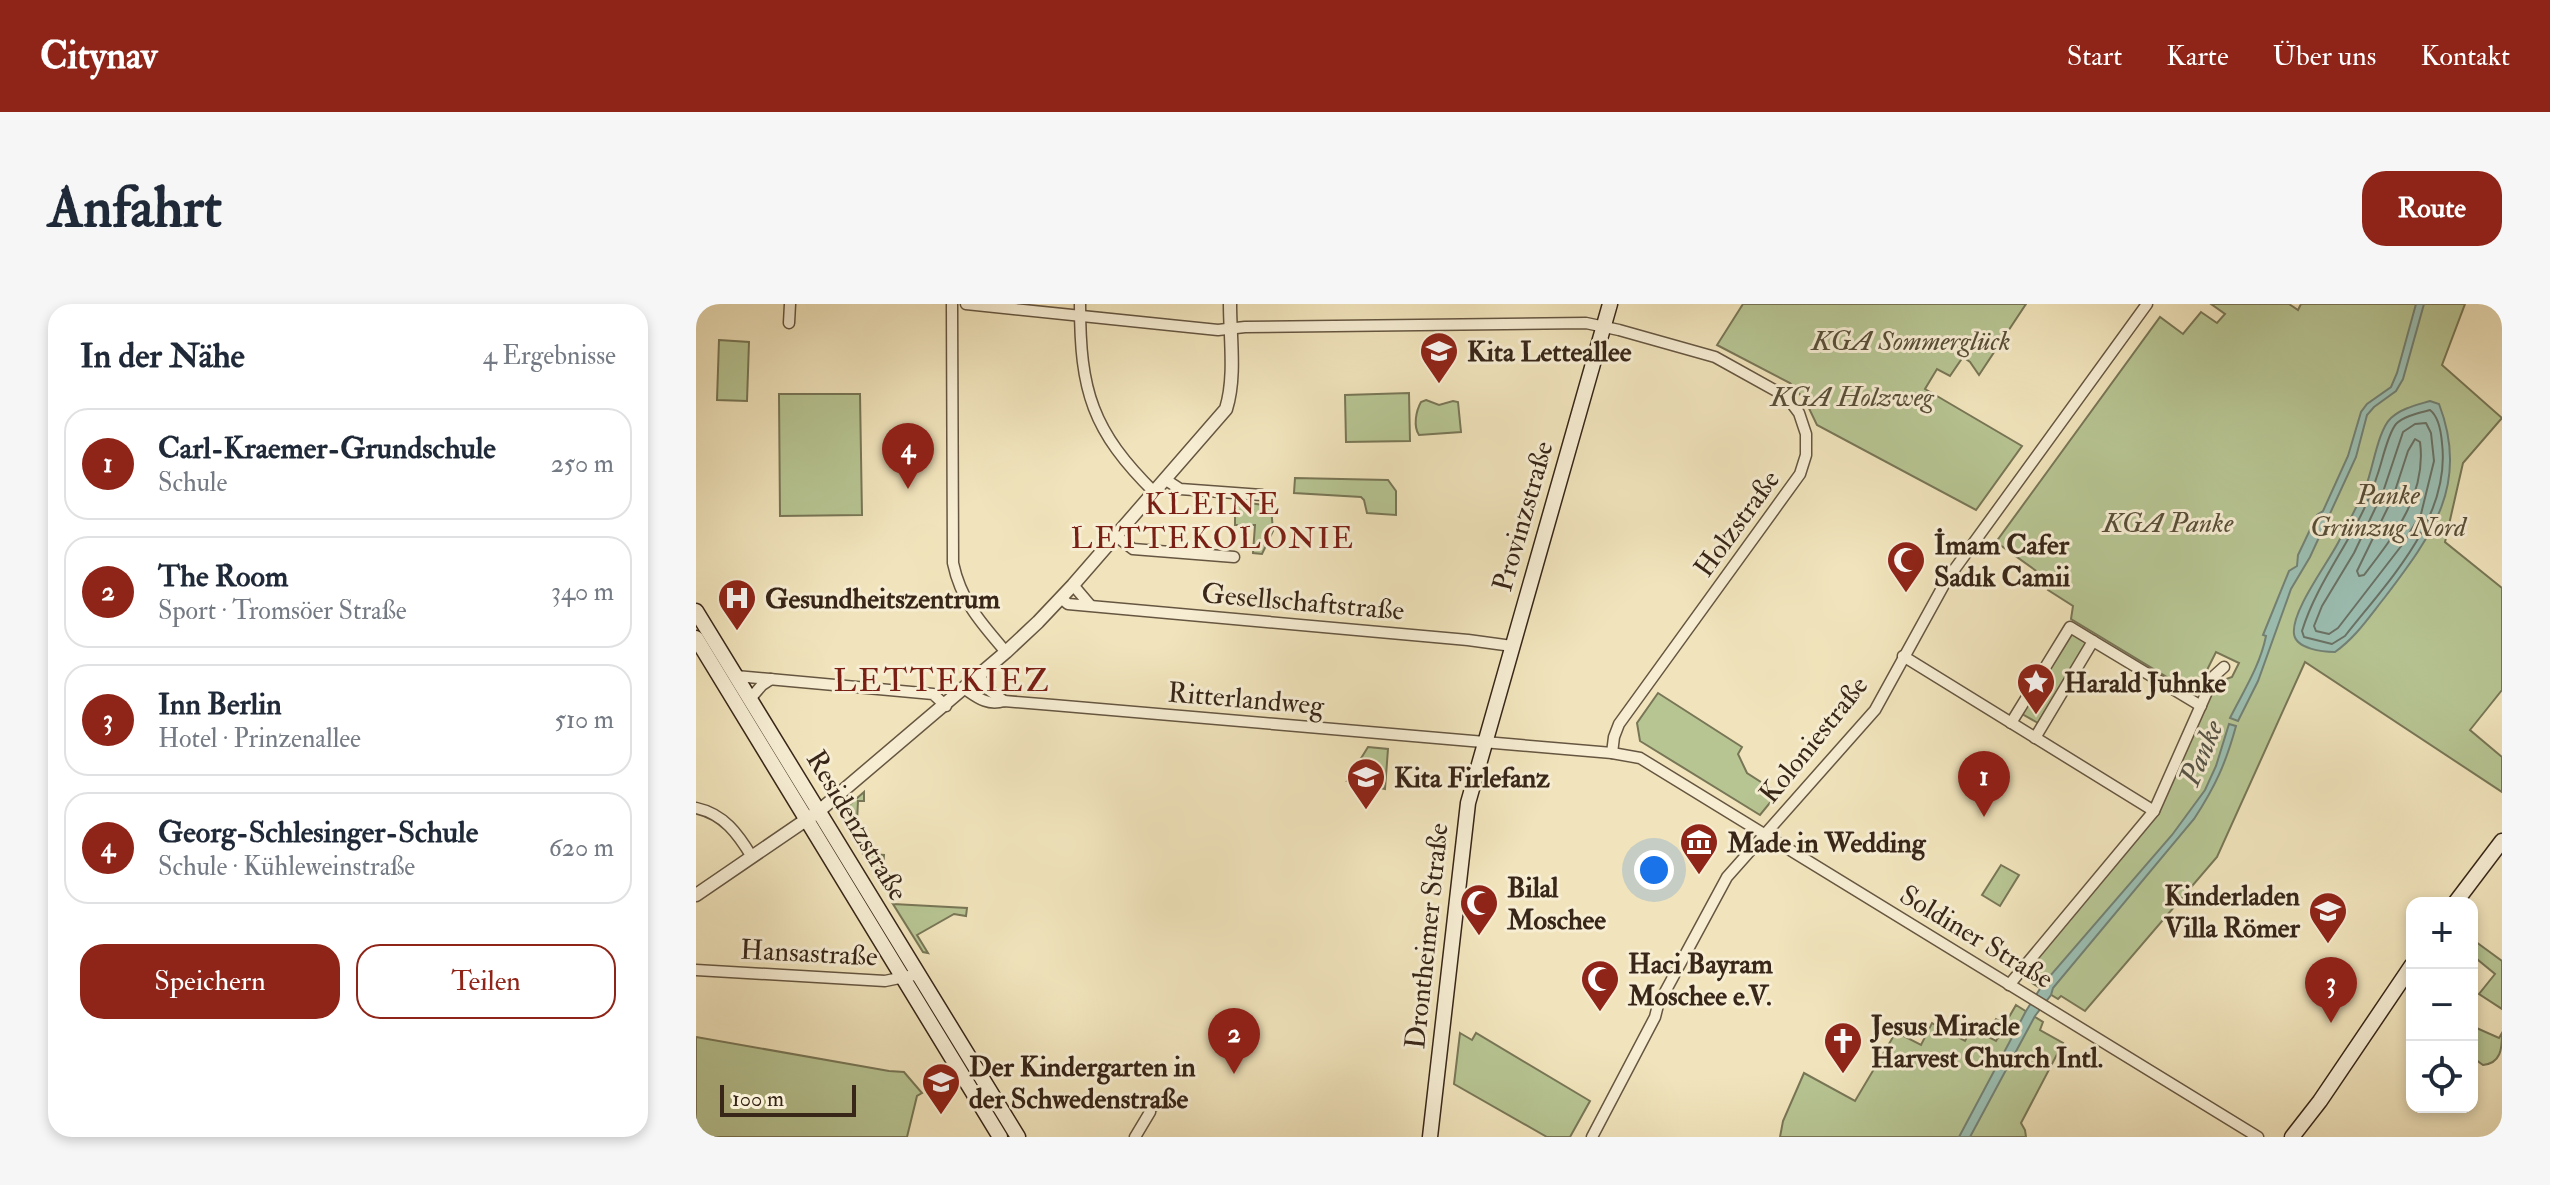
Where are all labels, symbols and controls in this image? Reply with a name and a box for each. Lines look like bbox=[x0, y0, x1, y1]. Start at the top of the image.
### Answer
text: Citynav bbox=[40, 32, 157, 80]
text: Start bbox=[2067, 39, 2122, 74]
text: Karte bbox=[2166, 39, 2229, 74]
text: Über uns bbox=[2273, 39, 2376, 74]
text: Kontakt bbox=[2420, 39, 2510, 74]
button: Route bbox=[2362, 171, 2502, 246]
text: Anfahrt bbox=[48, 173, 222, 244]
park label: KGA Sommerglück bbox=[1809, 324, 2011, 359]
school or university icon: Kita Letteallee bbox=[1418, 330, 1460, 385]
text: In der Nähe bbox=[80, 335, 245, 378]
place label: Kita Letteallee bbox=[1467, 335, 1632, 370]
text: 4 Ergebnisse bbox=[483, 340, 616, 372]
park label: KGA Holzweg bbox=[1768, 380, 1935, 415]
pin: 4 bbox=[882, 423, 934, 489]
text: Carl-Kraemer-Grundschule bbox=[158, 430, 496, 467]
street label: Provinzstraße bbox=[1485, 437, 1562, 596]
text: 1 bbox=[103, 448, 113, 480]
text: 250 m bbox=[551, 448, 614, 480]
street label: Holzstraße bbox=[1687, 463, 1788, 584]
text: Schule bbox=[158, 467, 227, 499]
park label: Panke Grünzug Nord bbox=[2310, 478, 2468, 545]
district label: KLEINE LETTEKOLONIE bbox=[1071, 486, 1355, 557]
park label: KGA Panke bbox=[2101, 506, 2234, 541]
place label: İmam Cafer Sadık Camii bbox=[1934, 528, 2071, 595]
mosque icon: İmam Cafer Sadık Camii bbox=[1885, 539, 1927, 594]
text: The Room bbox=[158, 558, 288, 595]
text: 2 bbox=[101, 576, 115, 608]
text: 340 m bbox=[551, 576, 614, 608]
street label: Gesellschaftstraße bbox=[1200, 576, 1406, 629]
hospital icon: Gesundheitszentrum bbox=[716, 577, 758, 632]
place label: Gesundheitszentrum bbox=[765, 582, 1000, 617]
text: Sport · Tromsöer Straße bbox=[158, 595, 407, 627]
district label: LETTEKIEZ bbox=[833, 661, 1051, 701]
place icon: Harald Juhnke bbox=[2015, 661, 2057, 716]
place label: Harald Juhnke bbox=[2064, 666, 2226, 701]
street label: Koloniestraße bbox=[1752, 669, 1876, 811]
street label: Ritterlandweg bbox=[1166, 675, 1327, 724]
text: Inn Berlin bbox=[158, 686, 282, 723]
text: 3 bbox=[103, 704, 113, 736]
text: 510 m bbox=[554, 704, 614, 736]
water label: Panke bbox=[2171, 714, 2232, 793]
text: Hotel · Prinzenallee bbox=[158, 723, 361, 755]
street label: Residenzstraße bbox=[798, 744, 915, 908]
pin: 1 bbox=[1958, 751, 2010, 817]
school or university icon: Kita Firlefanz bbox=[1345, 756, 1387, 811]
place label: Kita Firlefanz bbox=[1394, 761, 1550, 796]
text: Georg-Schlesinger-Schule bbox=[158, 814, 478, 851]
street label: Drontheimer Straße bbox=[1398, 821, 1457, 1051]
museum icon: Made in Wedding bbox=[1678, 821, 1720, 876]
place label: Made in Wedding bbox=[1726, 826, 1927, 861]
text: 4 bbox=[101, 832, 115, 864]
text: 620 m bbox=[549, 832, 614, 864]
your location bbox=[1634, 850, 1674, 890]
text: Schule · Kühleweinstraße bbox=[158, 851, 415, 883]
place label: Bilal Moschee bbox=[1506, 871, 1606, 938]
street label: Soldiner Straße bbox=[1893, 878, 2060, 997]
place label: Kinderladen Villa Römer bbox=[2163, 879, 2301, 946]
mosque icon: Bilal Moschee bbox=[1458, 882, 1500, 937]
school or university icon: Kinderladen Villa Römer bbox=[2307, 890, 2349, 945]
map controls bbox=[2406, 897, 2478, 1113]
button: + bbox=[2406, 897, 2478, 969]
street label: Hansastraße bbox=[739, 932, 879, 975]
button: Speichern bbox=[80, 944, 340, 1019]
button: Teilen bbox=[356, 944, 616, 1019]
place label: Haci Bayram Moschee e.V. bbox=[1627, 947, 1773, 1014]
pin: 3 bbox=[2305, 957, 2357, 1023]
mosque icon: Haci Bayram Moschee e.V. bbox=[1579, 958, 1621, 1013]
button: − bbox=[2406, 969, 2478, 1041]
pin: 2 bbox=[1208, 1008, 1260, 1074]
place label: Jesus Miracle Harvest Church Intl. bbox=[1869, 1009, 2103, 1076]
church icon: Jesus Miracle Harvest Church Intl. bbox=[1822, 1020, 1864, 1075]
button: locate bbox=[2406, 1041, 2478, 1113]
place label: Der Kindergarten in der Schwedenstraße bbox=[969, 1050, 1196, 1117]
school or university icon: Der Kindergarten in der Schwedenstraße bbox=[920, 1061, 962, 1116]
scale bar bbox=[720, 1081, 856, 1117]
text: 100 m bbox=[732, 1085, 784, 1113]

